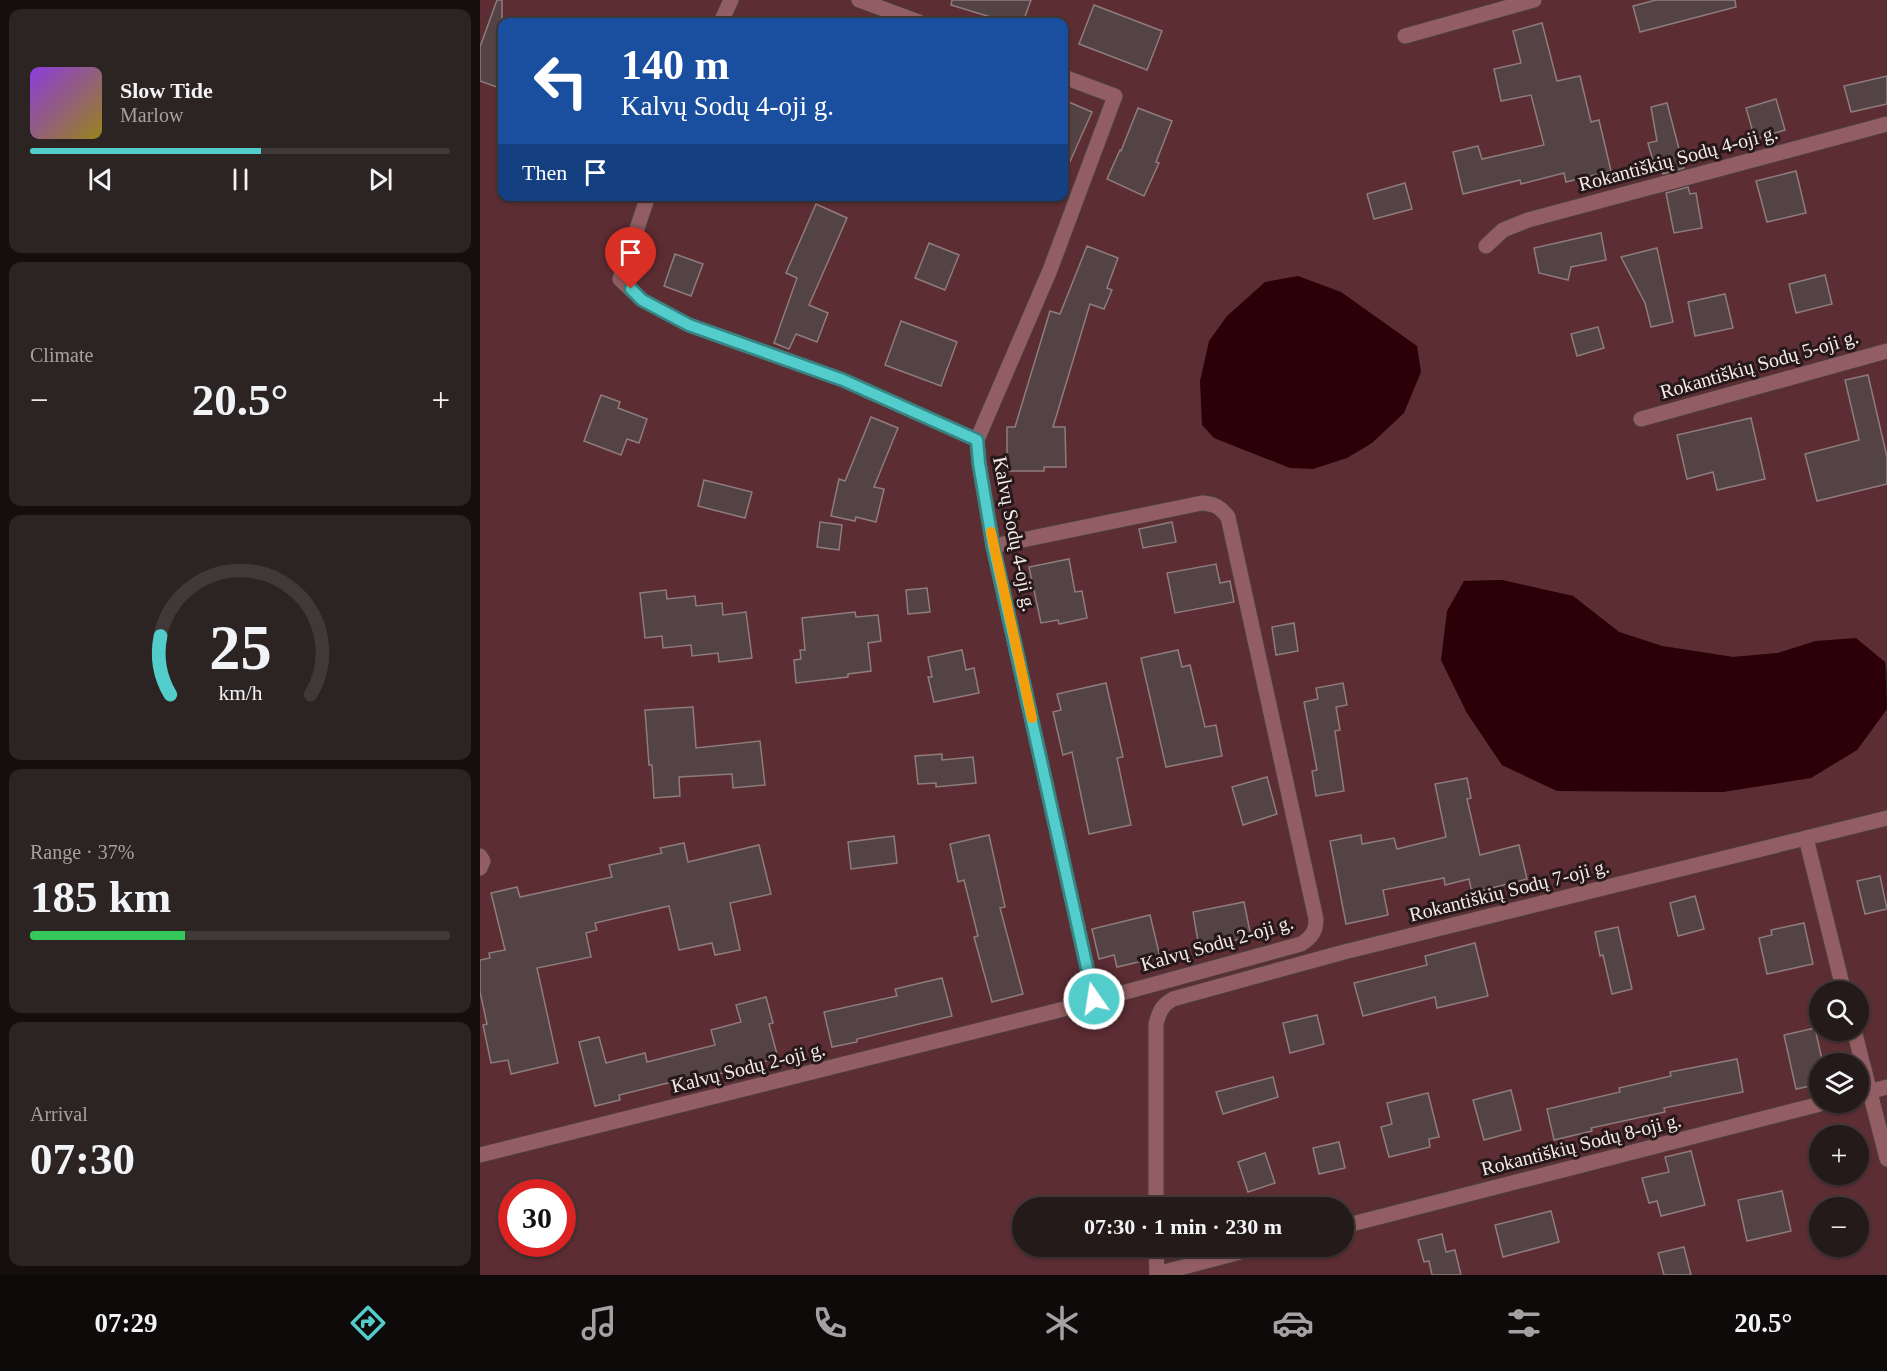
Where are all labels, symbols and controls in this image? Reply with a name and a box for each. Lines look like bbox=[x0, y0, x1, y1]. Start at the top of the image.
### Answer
icon: left bbox=[522, 42, 600, 120]
text: 140 m bbox=[621, 42, 730, 88]
text: Slow Tide bbox=[120, 78, 213, 103]
text: Kalvų Sodų 4-oji g. bbox=[621, 91, 834, 121]
text: Marlow bbox=[120, 104, 183, 126]
street label: Rokantiškių Sodų 4-oji g. bbox=[1576, 121, 1780, 196]
icon: arrive bbox=[579, 156, 612, 189]
text: Then bbox=[522, 160, 567, 185]
icon: previous bbox=[84, 163, 117, 196]
icon: pause bbox=[224, 163, 257, 196]
icon: next bbox=[364, 163, 397, 196]
pin bbox=[605, 227, 656, 289]
icon: arrive bbox=[614, 236, 647, 269]
street label: Rokantiškių Sodų 5-oji g. bbox=[1657, 325, 1861, 404]
text: Climate bbox=[30, 344, 93, 366]
text: 20.5° bbox=[192, 375, 288, 425]
text: − bbox=[30, 382, 49, 418]
text: + bbox=[431, 382, 450, 418]
street label: Kalvų Sodų 4-oji g. bbox=[988, 454, 1041, 614]
text: 25 bbox=[209, 613, 271, 682]
text: km/h bbox=[218, 681, 262, 705]
text: Range · 37% bbox=[30, 841, 134, 863]
street label: Rokantiškių Sodų 7-oji g. bbox=[1407, 854, 1612, 927]
text: 185 km bbox=[30, 872, 171, 922]
street label: Kalvų Sodų 2-oji g. bbox=[1138, 911, 1296, 976]
position arrow bbox=[1062, 967, 1126, 1031]
map controls bbox=[1809, 981, 1869, 1257]
button: search bbox=[1809, 981, 1869, 1041]
street label: Kalvų Sodų 2-oji g. bbox=[669, 1037, 827, 1098]
button: layers bbox=[1809, 1053, 1869, 1113]
text: Arrival bbox=[30, 1103, 88, 1125]
street label: Rokantiškių Sodų 8-oji g. bbox=[1479, 1108, 1684, 1181]
button: + bbox=[1809, 1125, 1869, 1185]
text: 07:30 bbox=[30, 1134, 135, 1184]
speed limit sign: 30 bbox=[498, 1179, 576, 1257]
button: − bbox=[1809, 1197, 1869, 1257]
text: 07:30 · 1 min · 230 m bbox=[1084, 1214, 1282, 1239]
icon: directions bbox=[347, 1302, 389, 1344]
icon: music bbox=[578, 1302, 620, 1344]
icon: phone bbox=[809, 1302, 851, 1344]
icon: climate bbox=[1041, 1302, 1083, 1344]
icon: car bbox=[1272, 1302, 1314, 1344]
icon: filters bbox=[1503, 1302, 1545, 1344]
text: 07:29 bbox=[95, 1308, 158, 1338]
text: 20.5° bbox=[1734, 1308, 1792, 1338]

